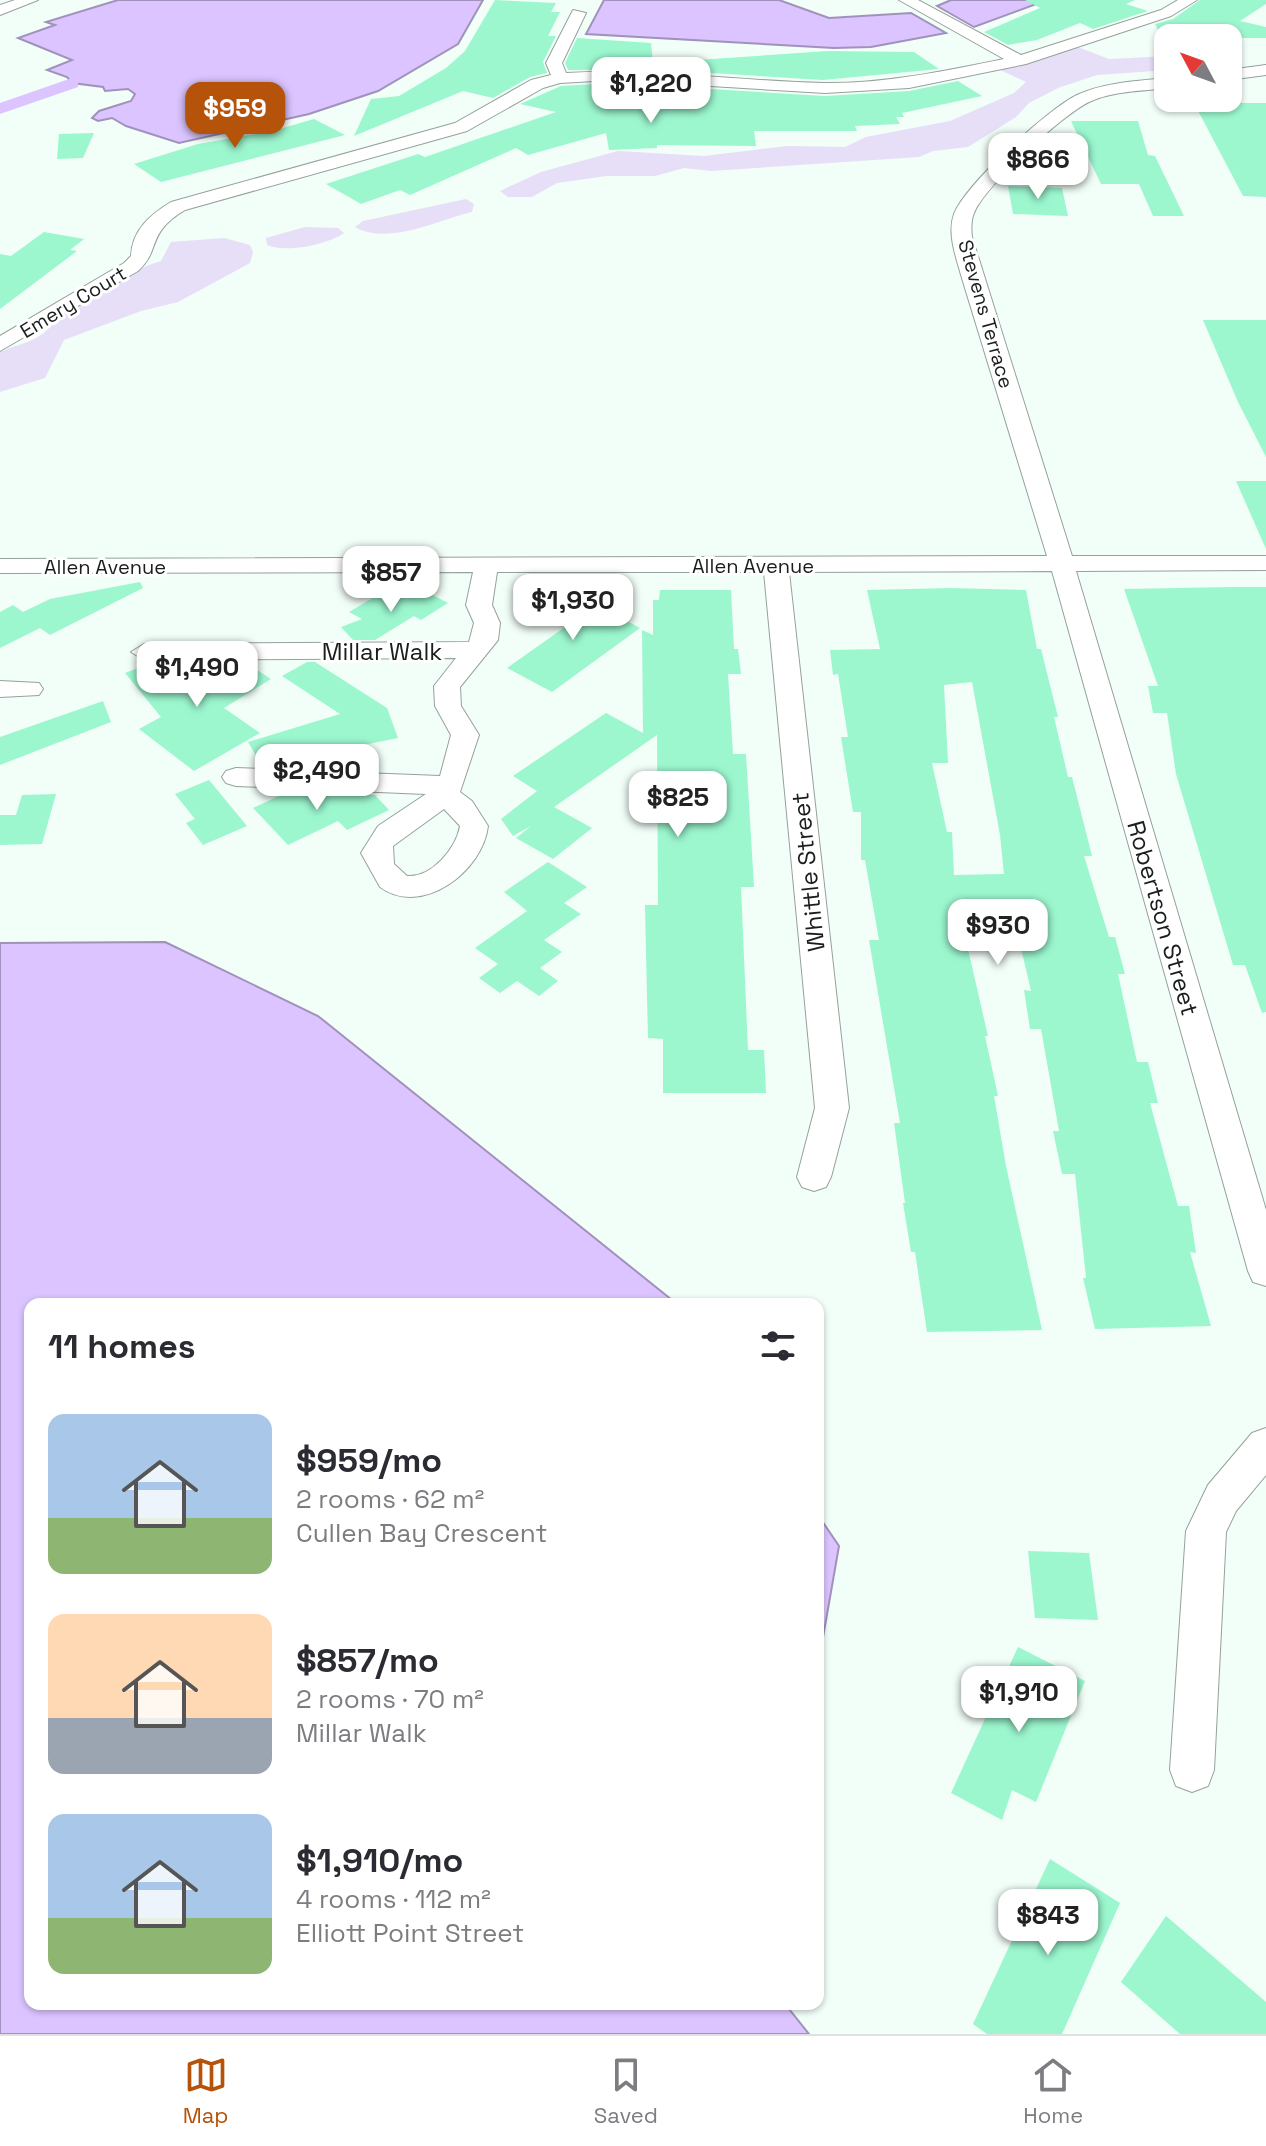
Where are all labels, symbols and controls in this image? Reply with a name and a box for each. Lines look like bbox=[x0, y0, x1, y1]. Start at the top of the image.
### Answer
north arrow bbox=[1154, 24, 1242, 112]
map controls bbox=[1154, 24, 1242, 112]
pin: $1,220 bbox=[586, 57, 716, 125]
text: $1,220 bbox=[610, 66, 692, 100]
pin: $959 bbox=[188, 82, 282, 150]
text: $959 bbox=[203, 91, 267, 125]
pin: $866 bbox=[991, 133, 1085, 201]
text: $866 bbox=[1006, 142, 1070, 176]
street label: Stevens Terrace bbox=[952, 237, 1020, 391]
street label: Emery Court bbox=[15, 260, 131, 344]
pin: $857 bbox=[344, 546, 438, 614]
street label: Allen Avenue bbox=[692, 553, 814, 579]
street label: Allen Avenue bbox=[44, 554, 166, 580]
text: $857 bbox=[360, 555, 422, 589]
pin: $1,930 bbox=[508, 574, 638, 642]
text: $1,930 bbox=[531, 583, 615, 617]
street label: Millar Walk bbox=[322, 636, 442, 667]
pin: $1,490 bbox=[132, 641, 262, 709]
text: $1,490 bbox=[155, 650, 239, 684]
pin: $2,490 bbox=[252, 744, 382, 812]
text: $2,490 bbox=[273, 753, 361, 787]
pin: $825 bbox=[631, 771, 725, 839]
text: $825 bbox=[647, 780, 709, 814]
street label: Whittle Street bbox=[784, 791, 832, 953]
street label: Robertson Street bbox=[1120, 817, 1206, 1019]
pin: $930 bbox=[951, 899, 1045, 967]
text: $930 bbox=[966, 908, 1030, 942]
icon: filters bbox=[756, 1324, 800, 1368]
text: 11 homes bbox=[48, 1325, 196, 1368]
text: $959/mo bbox=[296, 1439, 442, 1482]
icon: home bbox=[112, 1446, 208, 1542]
text: 2 rooms · 62 m² bbox=[296, 1482, 484, 1516]
text: Cullen Bay Crescent bbox=[296, 1516, 547, 1550]
text: $857/mo bbox=[296, 1639, 439, 1682]
icon: home bbox=[112, 1646, 208, 1742]
pin: $1,910 bbox=[954, 1666, 1084, 1734]
text: $1,910 bbox=[979, 1675, 1059, 1709]
text: 2 rooms · 70 m² bbox=[296, 1682, 484, 1716]
text: Millar Walk bbox=[296, 1716, 427, 1750]
text: $1,910/mo bbox=[296, 1839, 463, 1882]
icon: home bbox=[112, 1846, 208, 1942]
text: 4 rooms · 112 m² bbox=[296, 1882, 491, 1916]
pin: $843 bbox=[1001, 1889, 1095, 1957]
text: $843 bbox=[1016, 1898, 1080, 1932]
text: Elliott Point Street bbox=[296, 1916, 524, 1950]
tab: Map bbox=[183, 2053, 229, 2129]
tab: Saved bbox=[594, 2053, 658, 2129]
tab: Home bbox=[1023, 2053, 1083, 2129]

